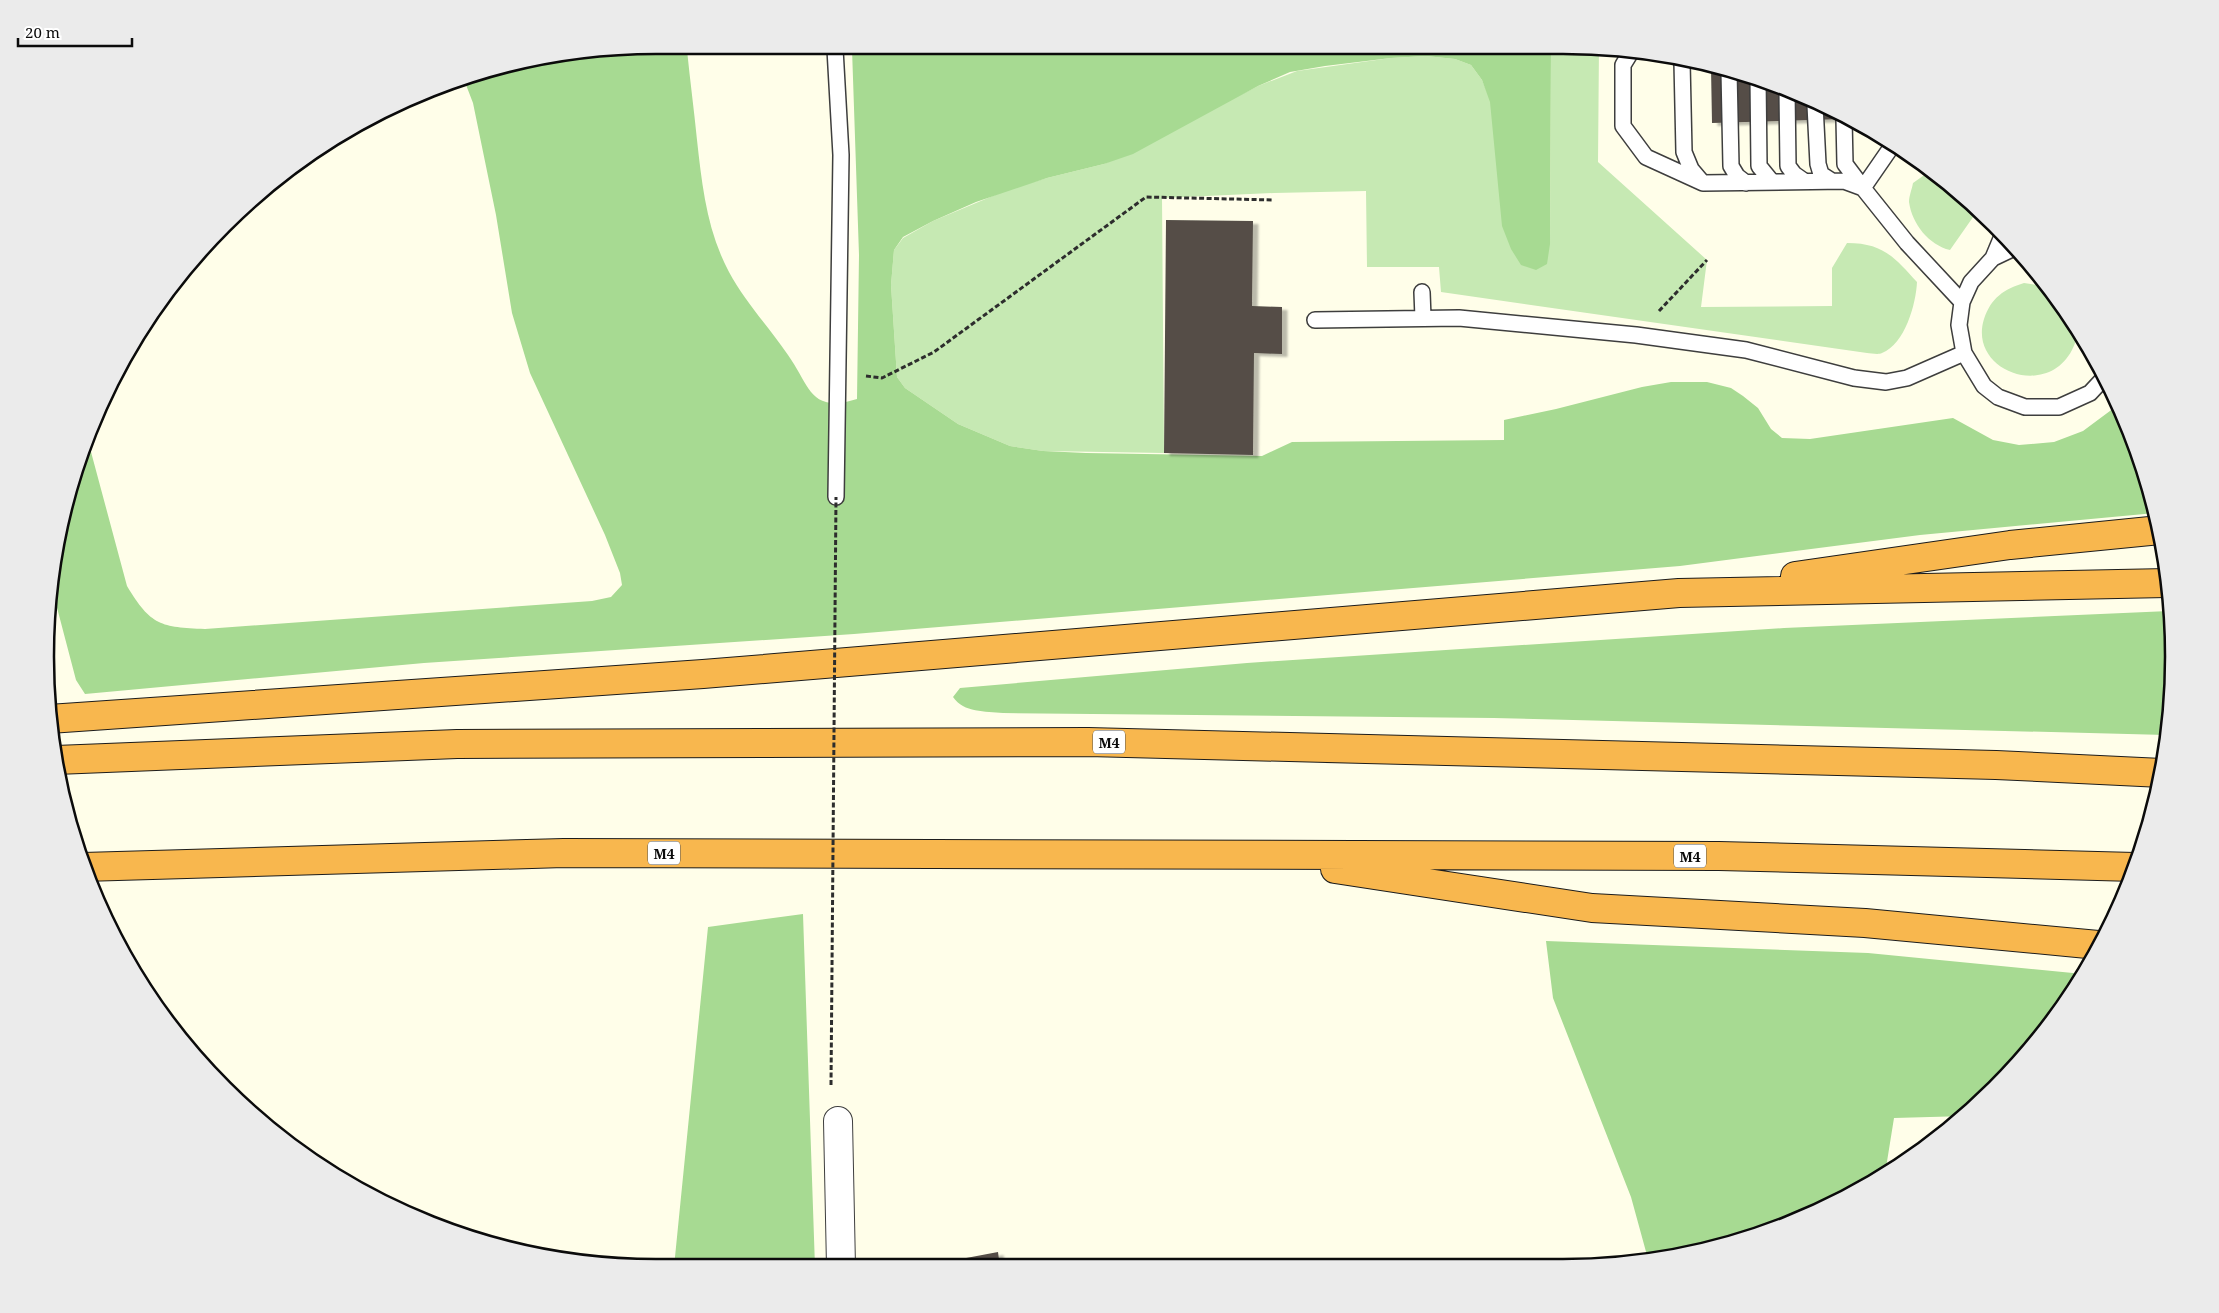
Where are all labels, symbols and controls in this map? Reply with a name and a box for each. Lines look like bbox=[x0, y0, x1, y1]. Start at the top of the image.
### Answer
scale bar bbox=[18, 15, 131, 47]
text: 20 m bbox=[25, 22, 60, 42]
road number: M4 bbox=[1093, 730, 1125, 754]
road number: M4 bbox=[648, 841, 680, 864]
road number: M4 bbox=[1674, 844, 1706, 868]

